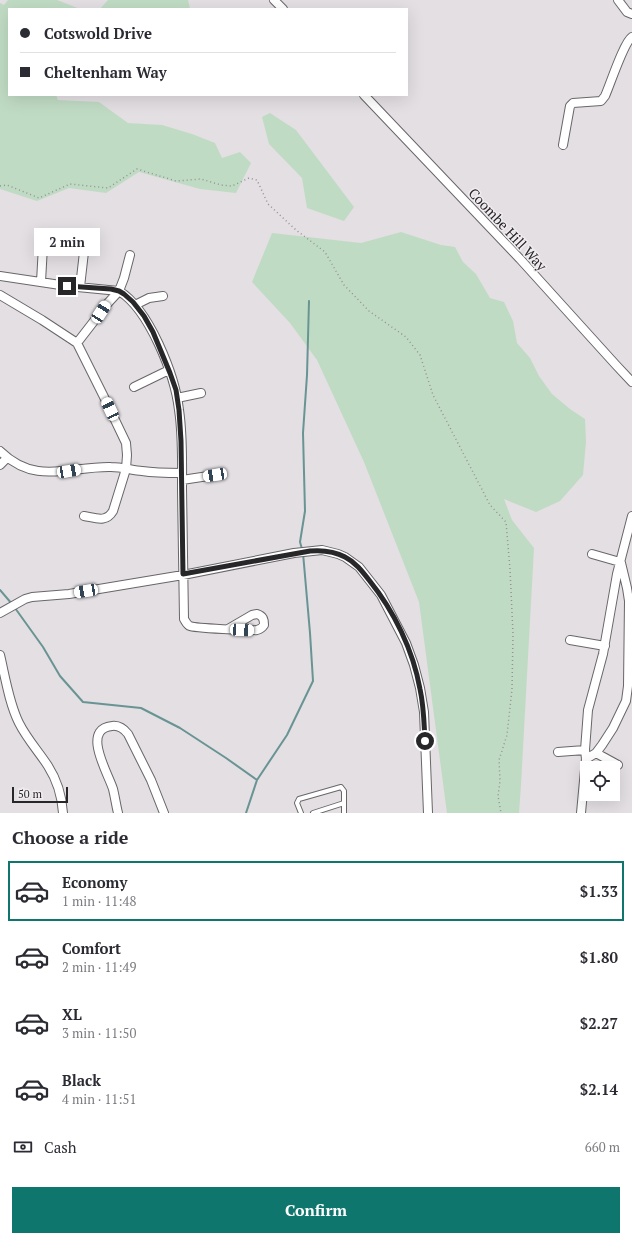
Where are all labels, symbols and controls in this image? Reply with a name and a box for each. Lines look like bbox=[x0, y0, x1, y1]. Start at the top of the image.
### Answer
text: Cotswold Drive bbox=[44, 23, 152, 43]
text: Cheltenham Way bbox=[44, 62, 167, 82]
street label: Coombe Hill Way bbox=[465, 183, 552, 275]
callout: 2 min bbox=[34, 228, 100, 256]
text: 2 min bbox=[49, 233, 85, 251]
route end bbox=[58, 277, 76, 295]
car bbox=[89, 299, 113, 325]
car bbox=[99, 396, 121, 422]
car bbox=[56, 463, 82, 479]
car bbox=[202, 467, 228, 483]
car bbox=[73, 583, 99, 599]
car bbox=[230, 623, 254, 637]
route start bbox=[416, 732, 434, 750]
map controls bbox=[580, 761, 620, 801]
button: locate bbox=[580, 761, 620, 801]
scale bar bbox=[12, 785, 68, 804]
text: 50 m bbox=[18, 787, 42, 801]
text: Choose a ride bbox=[12, 825, 128, 849]
text: Economy bbox=[62, 872, 127, 892]
icon: car bbox=[14, 873, 50, 909]
text: $1.33 bbox=[580, 881, 618, 901]
text: 1 min · 11:48 bbox=[62, 892, 136, 910]
text: Comfort bbox=[62, 938, 121, 958]
icon: car bbox=[14, 939, 50, 975]
text: $1.80 bbox=[580, 947, 618, 967]
text: 2 min · 11:49 bbox=[62, 958, 136, 976]
text: XL bbox=[62, 1004, 82, 1024]
icon: car bbox=[14, 1005, 50, 1041]
text: $2.27 bbox=[580, 1013, 618, 1033]
text: 3 min · 11:50 bbox=[62, 1024, 136, 1042]
text: Black bbox=[62, 1070, 101, 1090]
icon: car bbox=[14, 1071, 50, 1107]
text: $2.14 bbox=[580, 1079, 618, 1099]
text: 4 min · 11:51 bbox=[62, 1090, 136, 1108]
icon: cash bbox=[12, 1136, 34, 1158]
text: Cash bbox=[44, 1137, 77, 1157]
text: 660 m bbox=[585, 1138, 620, 1156]
button: Confirm bbox=[12, 1187, 620, 1233]

